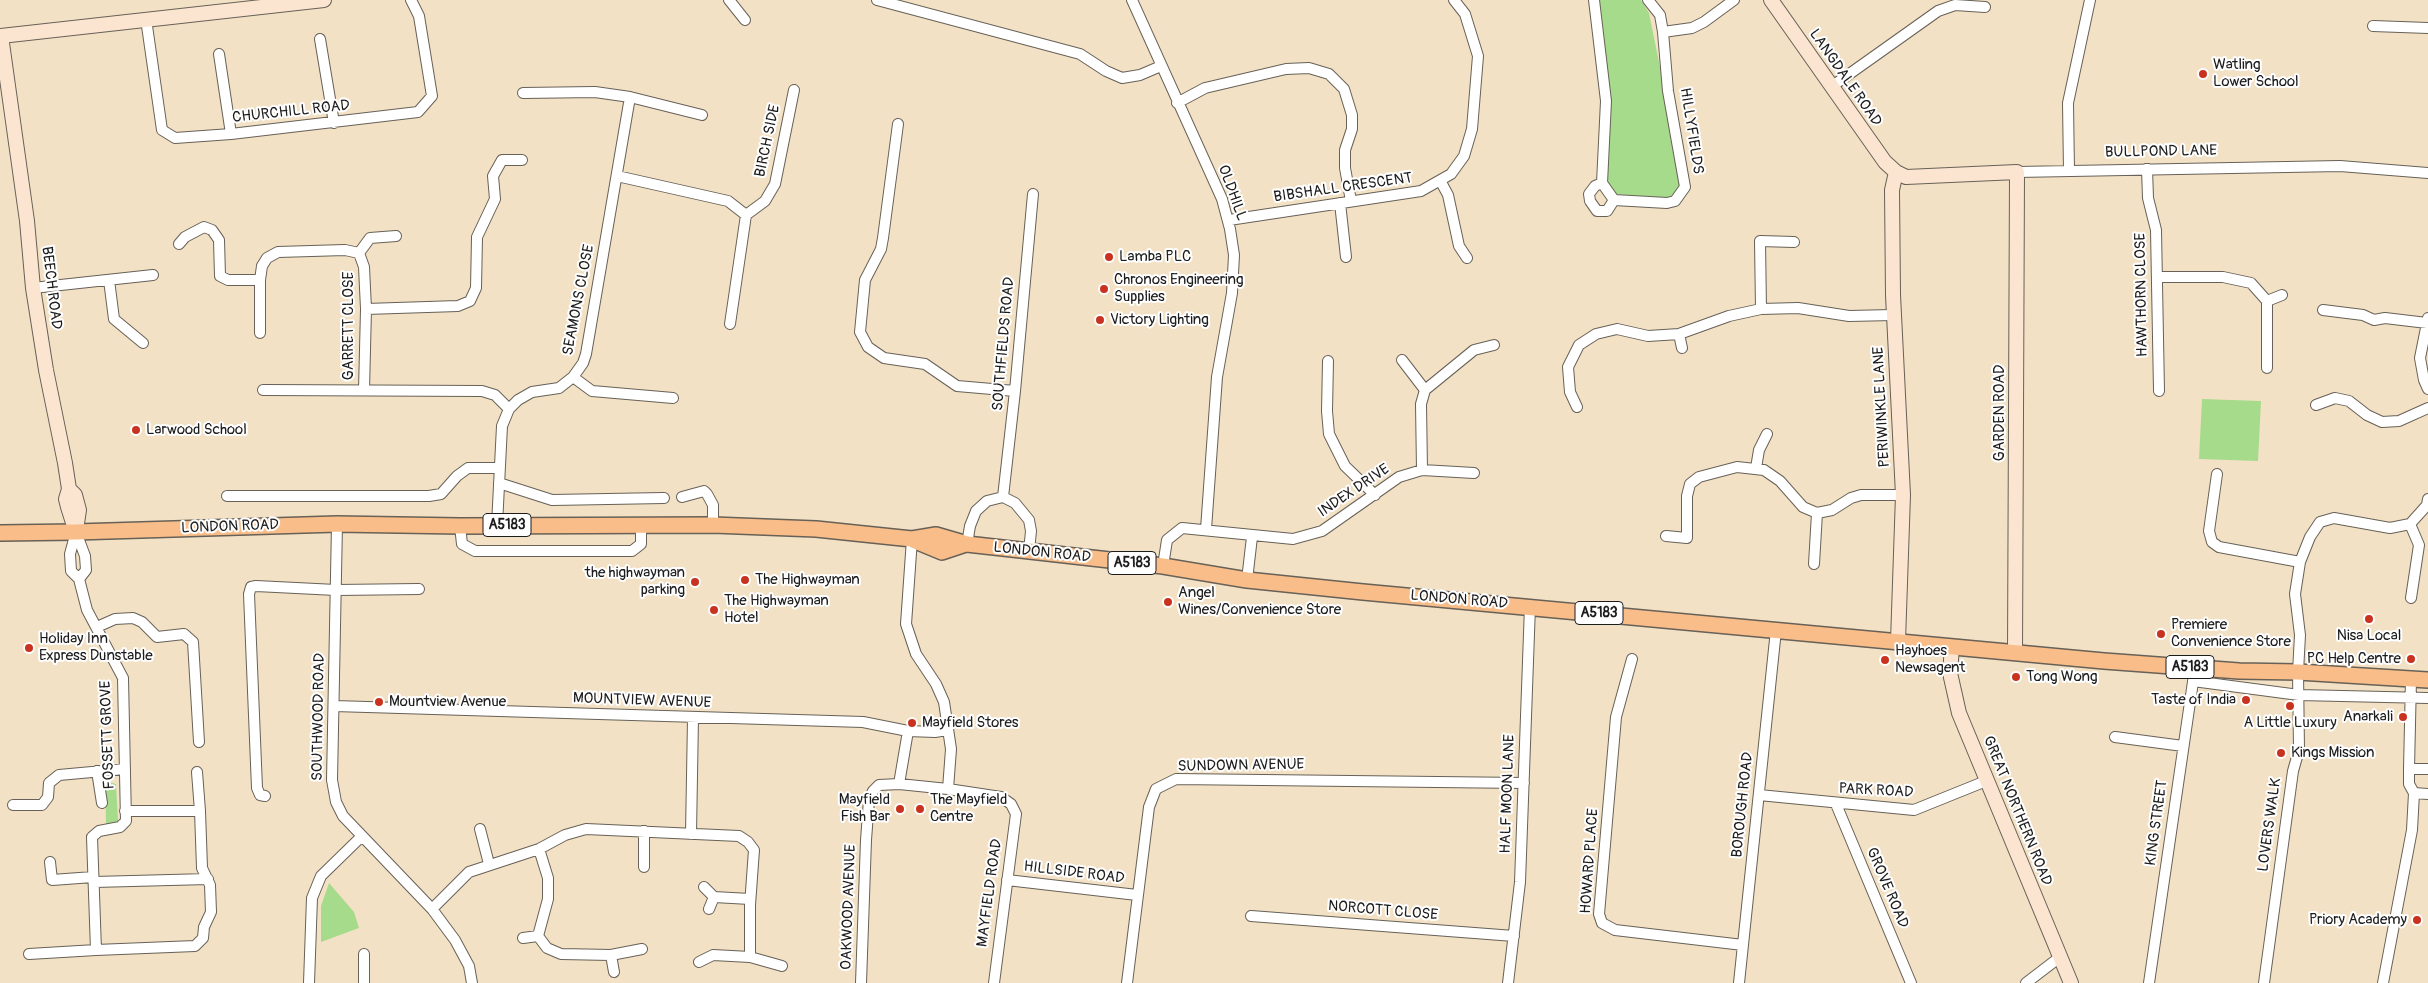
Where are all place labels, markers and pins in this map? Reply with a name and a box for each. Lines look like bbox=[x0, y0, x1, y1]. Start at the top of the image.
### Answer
place label: Watling Lower School bbox=[2213, 56, 2299, 91]
marker: Watling Lower School bbox=[2197, 68, 2209, 80]
place label: Lamba PLC bbox=[1119, 248, 1191, 266]
marker: Lamba PLC bbox=[1103, 251, 1115, 263]
place label: Chronos Engineering Supplies bbox=[1114, 271, 1244, 306]
marker: Chronos Engineering Supplies bbox=[1098, 283, 1110, 295]
place label: Victory Lighting bbox=[1110, 311, 1209, 329]
marker: Victory Lighting bbox=[1094, 314, 1106, 326]
place label: Larwood School bbox=[146, 421, 247, 439]
marker: Larwood School bbox=[130, 424, 142, 436]
place label: the highwayman parking bbox=[585, 564, 685, 599]
place label: The Highwayman bbox=[755, 571, 860, 589]
marker: The Highwayman bbox=[739, 574, 751, 586]
marker: the highwayman parking bbox=[689, 576, 701, 588]
place label: Angel Wines/Convenience Store bbox=[1178, 584, 1341, 619]
place label: The Highwayman Hotel bbox=[724, 592, 829, 627]
marker: Angel Wines/Convenience Store bbox=[1162, 596, 1174, 608]
marker: The Highwayman Hotel bbox=[708, 604, 720, 616]
marker: Nisa Local bbox=[2363, 613, 2375, 625]
place label: Premiere Convenience Store bbox=[2171, 616, 2291, 651]
place label: Nisa Local bbox=[2337, 627, 2401, 645]
marker: Premiere Convenience Store bbox=[2155, 628, 2167, 640]
place label: Holiday Inn Express Dunstable bbox=[39, 630, 153, 665]
marker: Holiday Inn Express Dunstable bbox=[23, 642, 35, 654]
place label: Hayhoes Newsagent bbox=[1895, 642, 1965, 677]
place label: PC Help Centre bbox=[2307, 650, 2401, 668]
marker: PC Help Centre bbox=[2405, 653, 2417, 665]
marker: Hayhoes Newsagent bbox=[1879, 654, 1891, 666]
place label: Tong Wong bbox=[2026, 668, 2098, 686]
marker: Tong Wong bbox=[2010, 671, 2022, 683]
place label: Taste of India bbox=[2151, 691, 2236, 709]
place label: Mountview Avenue bbox=[389, 693, 506, 711]
marker: Taste of India bbox=[2240, 694, 2252, 706]
marker: Mountview Avenue bbox=[373, 696, 385, 708]
marker: A Little Luxury bbox=[2284, 700, 2296, 712]
place label: Anarkali bbox=[2343, 708, 2393, 726]
marker: Anarkali bbox=[2397, 711, 2409, 723]
place label: Mayfield Stores bbox=[922, 714, 1019, 732]
place label: A Little Luxury bbox=[2243, 714, 2337, 732]
marker: Mayfield Stores bbox=[906, 717, 918, 729]
place label: Kings Mission bbox=[2291, 744, 2375, 762]
marker: Kings Mission bbox=[2275, 747, 2287, 759]
place label: Mayfield Fish Bar bbox=[839, 791, 890, 826]
place label: The Mayfield Centre bbox=[930, 791, 1007, 826]
marker: Mayfield Fish Bar bbox=[894, 803, 906, 815]
marker: The Mayfield Centre bbox=[914, 803, 926, 815]
place label: Priory Academy bbox=[2309, 911, 2407, 929]
marker: Priory Academy bbox=[2411, 914, 2423, 926]

